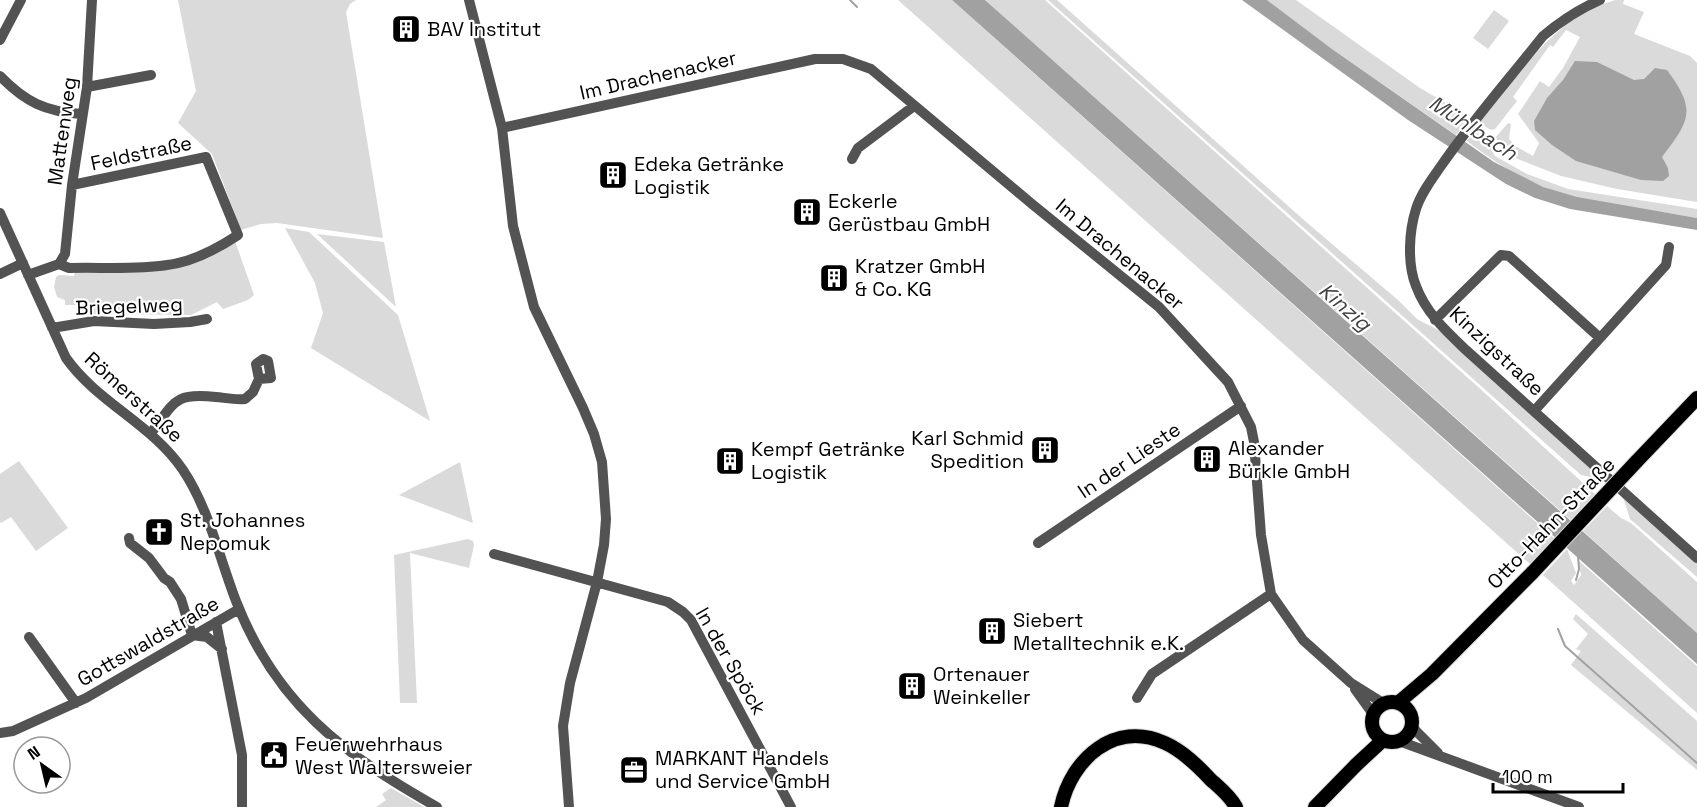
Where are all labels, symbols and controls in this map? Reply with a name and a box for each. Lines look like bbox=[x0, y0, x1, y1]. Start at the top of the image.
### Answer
building icon: BAV Institut bbox=[390, 13, 422, 45]
place label: BAV Institut bbox=[427, 16, 541, 42]
street label: Im Drachenacker bbox=[577, 44, 739, 106]
street label: Mattenweg bbox=[42, 75, 82, 187]
water label: Mühlbach bbox=[1424, 89, 1523, 167]
street label: Feldstraße bbox=[88, 130, 194, 176]
place label: Edeka Getränke Logistik bbox=[634, 151, 784, 200]
building icon: Edeka Getränke Logistik bbox=[597, 159, 629, 191]
place label: Eckerle Gerüstbau GmbH bbox=[828, 188, 990, 237]
street label: Im Drachenacker bbox=[1050, 193, 1190, 315]
building icon: Eckerle Gerüstbau GmbH bbox=[791, 196, 823, 228]
place label: Kratzer GmbH & Co. KG bbox=[855, 253, 985, 302]
building icon: Kratzer GmbH & Co. KG bbox=[818, 262, 850, 294]
water label: Kinzig bbox=[1314, 277, 1378, 338]
street label: Briegelweg bbox=[75, 291, 183, 321]
street label: Kinzigstraße bbox=[1444, 301, 1550, 401]
street label: Römerstraße bbox=[79, 346, 189, 448]
street label: In der Lieste bbox=[1073, 416, 1185, 504]
place label: Karl Schmid Spedition bbox=[911, 425, 1024, 474]
building icon: Karl Schmid Spedition bbox=[1029, 434, 1061, 466]
place label: Alexander Bürkle GmbH bbox=[1228, 435, 1350, 484]
place label: Kempf Getränke Logistik bbox=[751, 436, 905, 485]
building icon: Alexander Bürkle GmbH bbox=[1191, 443, 1223, 475]
building icon: Kempf Getränke Logistik bbox=[714, 445, 746, 477]
street label: Otto-Hahn-Straße bbox=[1481, 452, 1621, 594]
place label: St. Johannes Nepomuk bbox=[180, 507, 305, 556]
church icon: St. Johannes Nepomuk bbox=[143, 516, 175, 548]
street label: Gottswaldstraße bbox=[73, 590, 223, 692]
street label: In der Spöck bbox=[690, 603, 772, 720]
place label: Siebert Metalltechnik e.K. bbox=[1013, 607, 1184, 656]
building icon: Siebert Metalltechnik e.K. bbox=[976, 615, 1008, 647]
place label: Ortenauer Weinkeller bbox=[933, 661, 1030, 710]
building icon: Ortenauer Weinkeller bbox=[896, 670, 928, 702]
place label: Feuerwehrhaus West Waltersweier bbox=[295, 731, 473, 780]
north arrow bbox=[12, 735, 72, 795]
public building icon: Feuerwehrhaus West Waltersweier bbox=[258, 739, 290, 771]
text: N bbox=[24, 741, 44, 765]
place label: MARKANT Handels und Service GmbH bbox=[655, 745, 830, 794]
office icon: MARKANT Handels und Service GmbH bbox=[618, 754, 650, 786]
scale bar bbox=[1493, 756, 1624, 794]
text: 100 m bbox=[1502, 765, 1553, 788]

